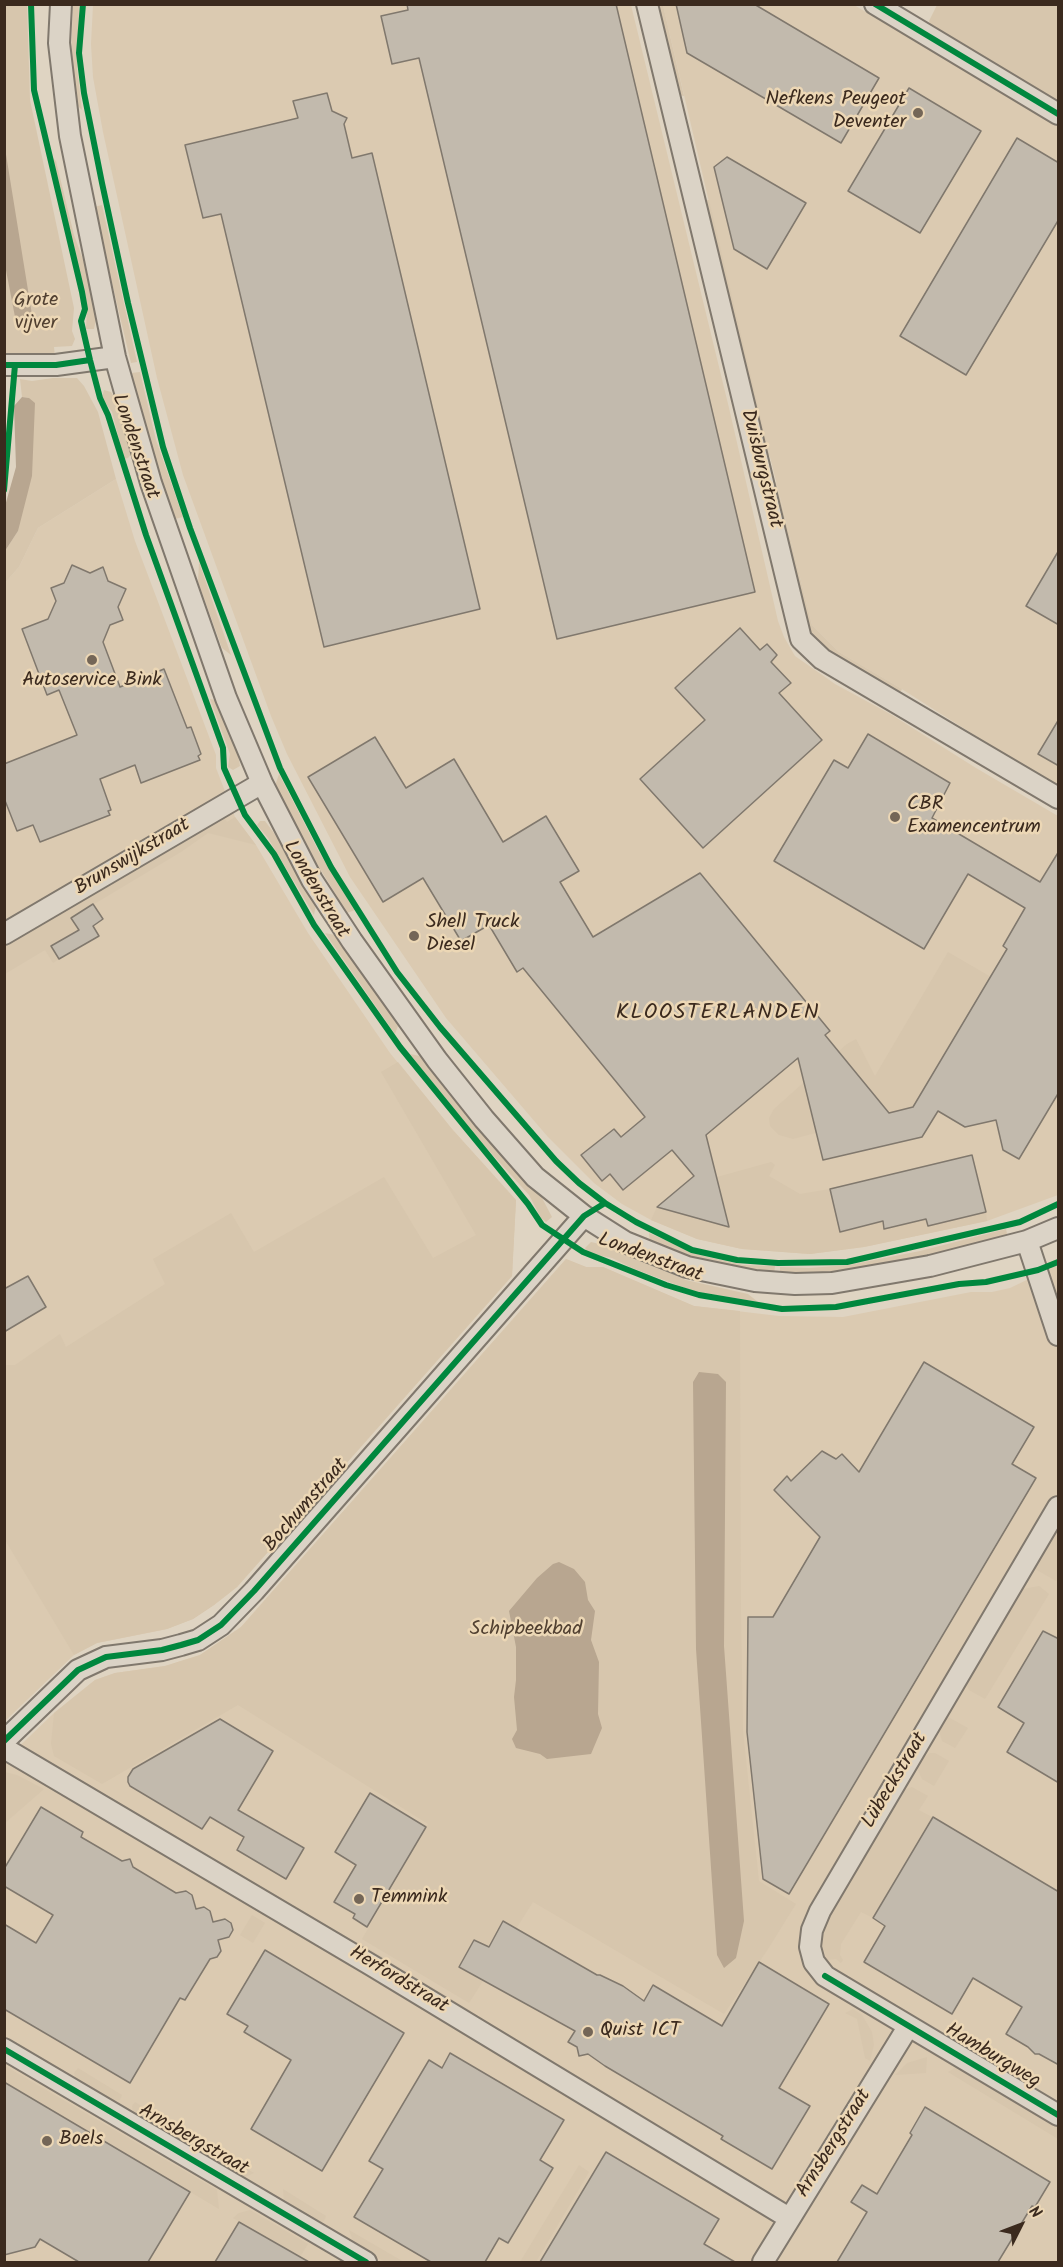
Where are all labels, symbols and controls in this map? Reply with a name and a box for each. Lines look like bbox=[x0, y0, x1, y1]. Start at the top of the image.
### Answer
place label: Nefkens Peugeot Deventer bbox=[766, 89, 906, 136]
marker: Nefkens Peugeot Deventer bbox=[911, 106, 925, 120]
park label: Grote vijver bbox=[14, 290, 58, 337]
street label: Londenstraat bbox=[105, 391, 163, 503]
street label: Duisburgstraat bbox=[734, 407, 786, 531]
marker: Autoservice Bink bbox=[85, 653, 99, 667]
place label: Autoservice Bink bbox=[22, 670, 162, 694]
place label: CBR Examencentrum bbox=[907, 794, 1041, 841]
marker: CBR Examencentrum bbox=[888, 810, 902, 824]
street label: Brunswijkstraat bbox=[71, 814, 195, 902]
street label: Londenstraat bbox=[276, 837, 354, 943]
place label: Shell Truck Diesel bbox=[426, 912, 519, 959]
marker: Shell Truck Diesel bbox=[407, 929, 421, 943]
district label: KLOOSTERLANDEN bbox=[616, 1001, 820, 1027]
street label: Londenstraat bbox=[594, 1229, 706, 1289]
street label: Bochumstraat bbox=[260, 1454, 354, 1558]
park label: Schipbeekbad bbox=[470, 1619, 582, 1643]
street label: Lübeckstraat bbox=[858, 1729, 934, 1833]
place label: Temmink bbox=[371, 1887, 447, 1911]
marker: Temmink bbox=[352, 1892, 366, 1906]
street label: Herfordstraat bbox=[344, 1942, 452, 2020]
street label: Hamburgweg bbox=[940, 2019, 1044, 2095]
place label: Quist ICT bbox=[600, 2020, 680, 2044]
marker: Quist ICT bbox=[581, 2025, 595, 2039]
street label: Arnsbergstraat bbox=[792, 2086, 878, 2202]
street label: Arnsbergstraat bbox=[134, 2100, 252, 2182]
place label: Boels bbox=[59, 2129, 103, 2153]
marker: Boels bbox=[40, 2134, 54, 2148]
north arrow bbox=[991, 2195, 1051, 2255]
text: N bbox=[1022, 2200, 1047, 2225]

